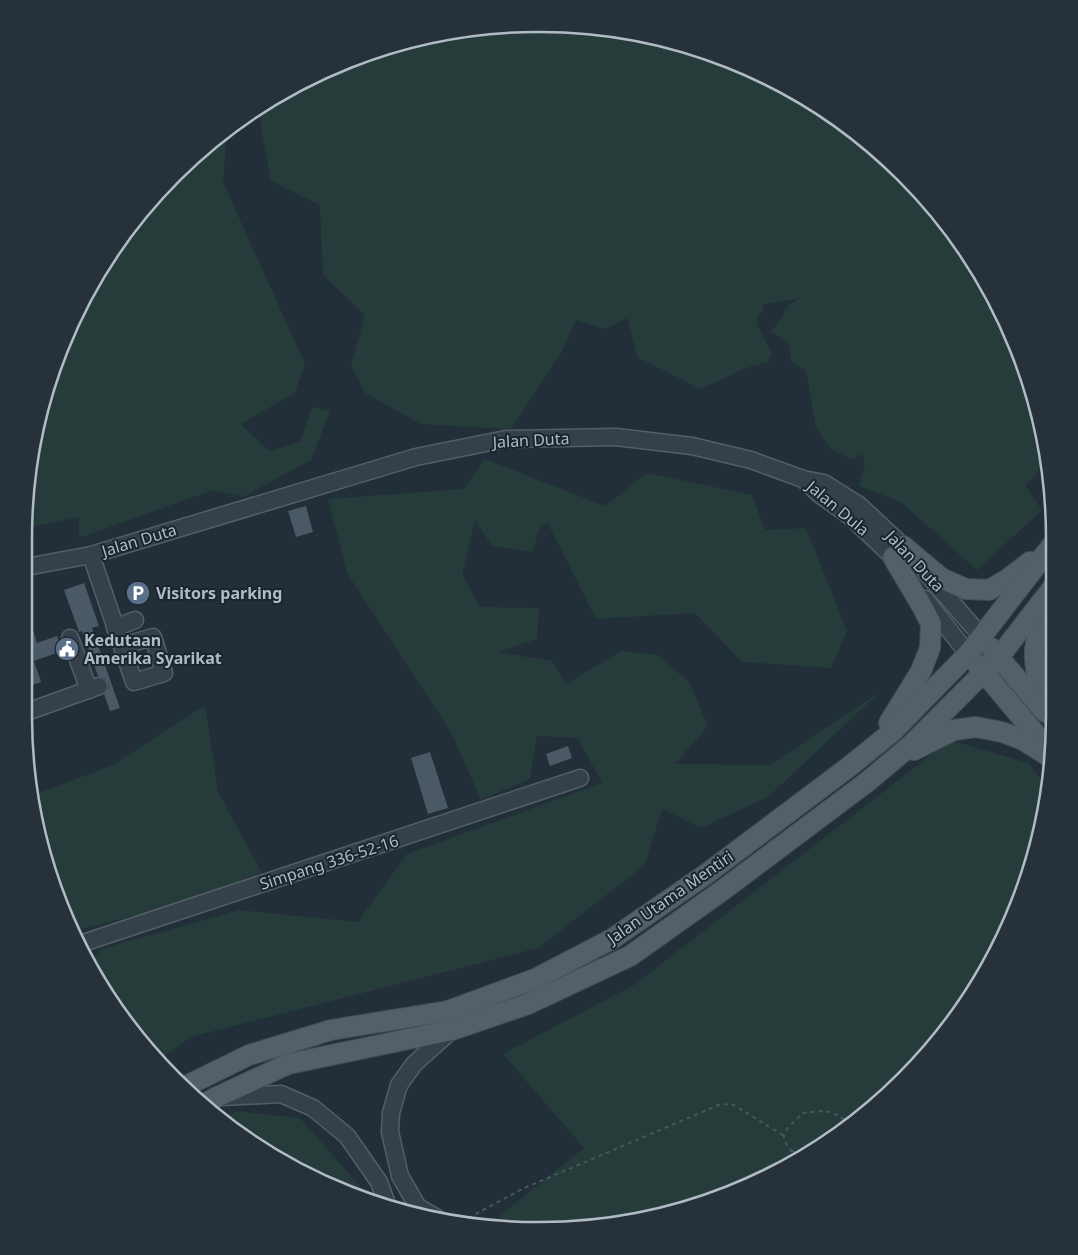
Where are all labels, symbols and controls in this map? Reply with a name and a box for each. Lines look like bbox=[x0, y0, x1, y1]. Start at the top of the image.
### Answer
street label: Jalan Duta bbox=[490, 427, 570, 453]
street label: Jalan Dula bbox=[801, 474, 874, 541]
street label: Jalan Duta bbox=[97, 518, 179, 562]
street label: Jalan Duta bbox=[879, 524, 949, 597]
parking icon: Visitors parking bbox=[125, 580, 151, 606]
place label: Visitors parking bbox=[156, 582, 282, 604]
place label: Kedutaan Amerika Syarikat bbox=[84, 629, 222, 669]
public building icon: Kedutaan Amerika Syarikat bbox=[54, 636, 80, 662]
street label: Simpang 336-52-16 bbox=[257, 829, 401, 895]
street label: Jalan Utama Mentiri bbox=[601, 845, 737, 950]

